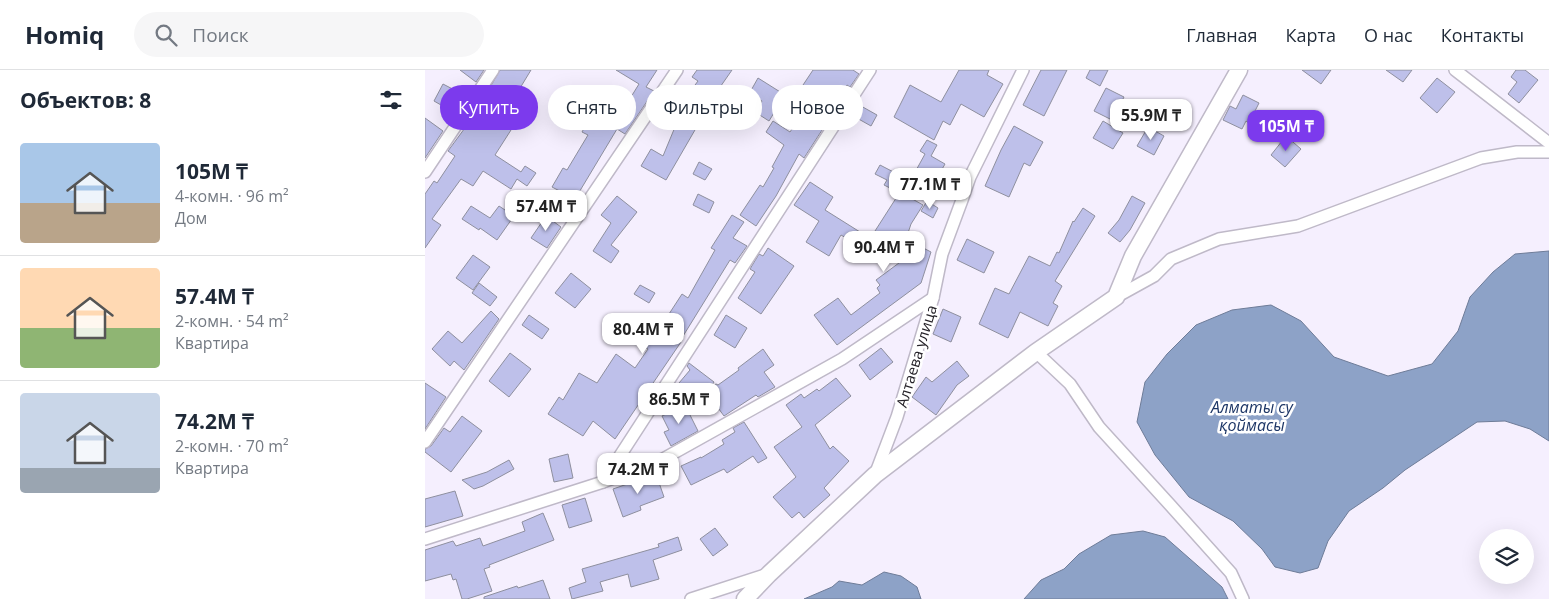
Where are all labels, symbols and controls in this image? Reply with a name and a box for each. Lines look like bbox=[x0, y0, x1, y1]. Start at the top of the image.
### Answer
search box bbox=[134, 12, 484, 57]
text: Homiq bbox=[25, 18, 104, 51]
icon: search bbox=[152, 21, 180, 49]
text: Поиск bbox=[192, 22, 249, 48]
text: Главная bbox=[1186, 23, 1258, 47]
text: Карта bbox=[1286, 23, 1336, 47]
text: О нас bbox=[1364, 23, 1413, 47]
text: Контакты bbox=[1441, 23, 1524, 47]
chip: Купить bbox=[440, 85, 538, 130]
chip: Снять bbox=[548, 85, 636, 130]
chip: Фильтры bbox=[646, 85, 762, 130]
chip: Новое bbox=[772, 85, 863, 130]
text: Объектов: 8 bbox=[20, 86, 151, 114]
icon: filters bbox=[377, 86, 405, 114]
pin: 55.9M ₸ bbox=[1105, 98, 1197, 141]
text: 55.9M ₸ bbox=[1121, 104, 1181, 126]
pin: 105M ₸ bbox=[1245, 109, 1327, 152]
text: 105M ₸ bbox=[1258, 115, 1314, 137]
text: 105M ₸ bbox=[175, 157, 248, 185]
icon: home bbox=[60, 163, 120, 223]
pin: 77.1M ₸ bbox=[884, 168, 976, 210]
text: 77.1M ₸ bbox=[900, 173, 960, 195]
text: 4-комн. · 96 m² bbox=[175, 185, 289, 207]
pin: 57.4M ₸ bbox=[500, 190, 592, 232]
text: 57.4M ₸ bbox=[516, 195, 576, 217]
text: Дом bbox=[175, 207, 207, 229]
pin: 90.4M ₸ bbox=[838, 230, 930, 273]
text: 90.4M ₸ bbox=[854, 236, 914, 258]
text: 57.4M ₸ bbox=[175, 282, 254, 310]
icon: home bbox=[60, 288, 120, 348]
street label: Алтаева улица bbox=[891, 302, 941, 410]
text: 2-комн. · 54 m² bbox=[175, 310, 289, 332]
pin: 80.4M ₸ bbox=[597, 312, 689, 355]
text: 80.4M ₸ bbox=[613, 318, 673, 340]
text: Квартира bbox=[175, 332, 249, 354]
pin: 86.5M ₸ bbox=[633, 382, 725, 425]
text: 86.5M ₸ bbox=[649, 388, 709, 410]
water label: Алматы су қоймасы bbox=[1210, 396, 1295, 436]
text: 74.2M ₸ bbox=[175, 407, 254, 435]
icon: home bbox=[60, 413, 120, 473]
text: 2-комн. · 70 m² bbox=[175, 435, 289, 457]
pin: 74.2M ₸ bbox=[592, 452, 684, 495]
text: Квартира bbox=[175, 457, 249, 479]
text: 74.2M ₸ bbox=[608, 458, 668, 480]
map controls bbox=[1479, 529, 1534, 584]
button: layers bbox=[1479, 529, 1534, 584]

